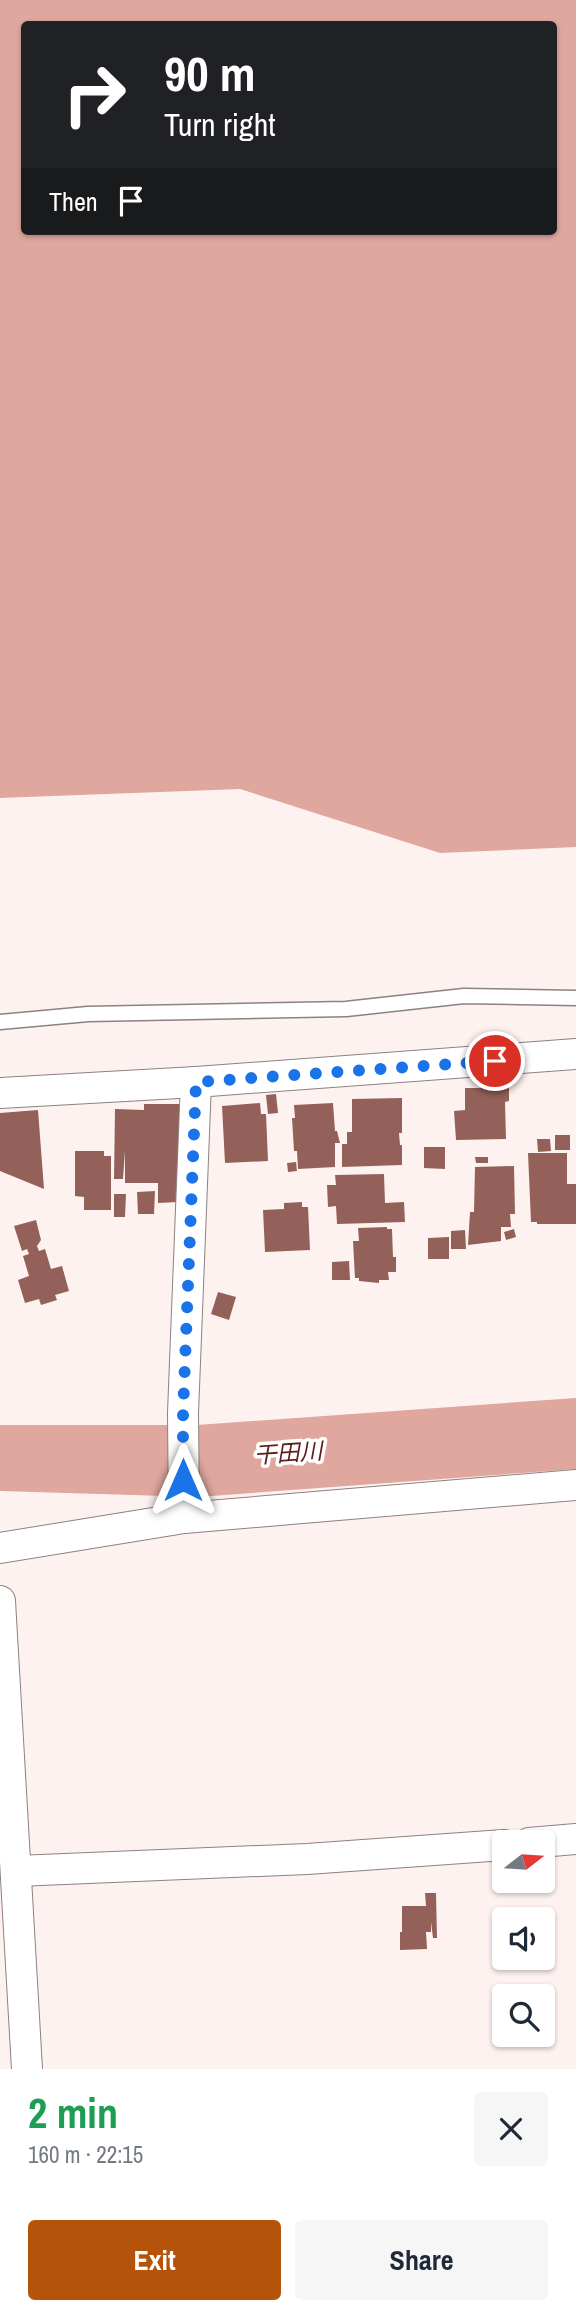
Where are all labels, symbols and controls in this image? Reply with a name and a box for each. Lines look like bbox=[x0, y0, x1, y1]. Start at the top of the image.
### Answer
text: 90 m bbox=[164, 40, 256, 106]
icon: right bbox=[49, 49, 140, 140]
text: Turn right bbox=[164, 103, 276, 146]
icon: arrive bbox=[112, 182, 150, 220]
text: Then bbox=[49, 184, 98, 219]
pin bbox=[465, 1031, 525, 1091]
icon: arrive bbox=[476, 1042, 514, 1080]
water label: 干田川 bbox=[252, 1434, 326, 1470]
position arrow bbox=[146, 1443, 220, 1517]
north arrow bbox=[492, 1830, 555, 1894]
map controls bbox=[492, 1830, 555, 2047]
button: sound bbox=[492, 1907, 555, 1970]
button: search bbox=[492, 1984, 555, 2047]
text: 2 min bbox=[28, 2085, 118, 2141]
button: close bbox=[474, 2092, 548, 2166]
text: 160 m · 22:15 bbox=[28, 2139, 143, 2170]
button: Exit bbox=[28, 2220, 281, 2300]
button: Share bbox=[295, 2220, 548, 2300]

